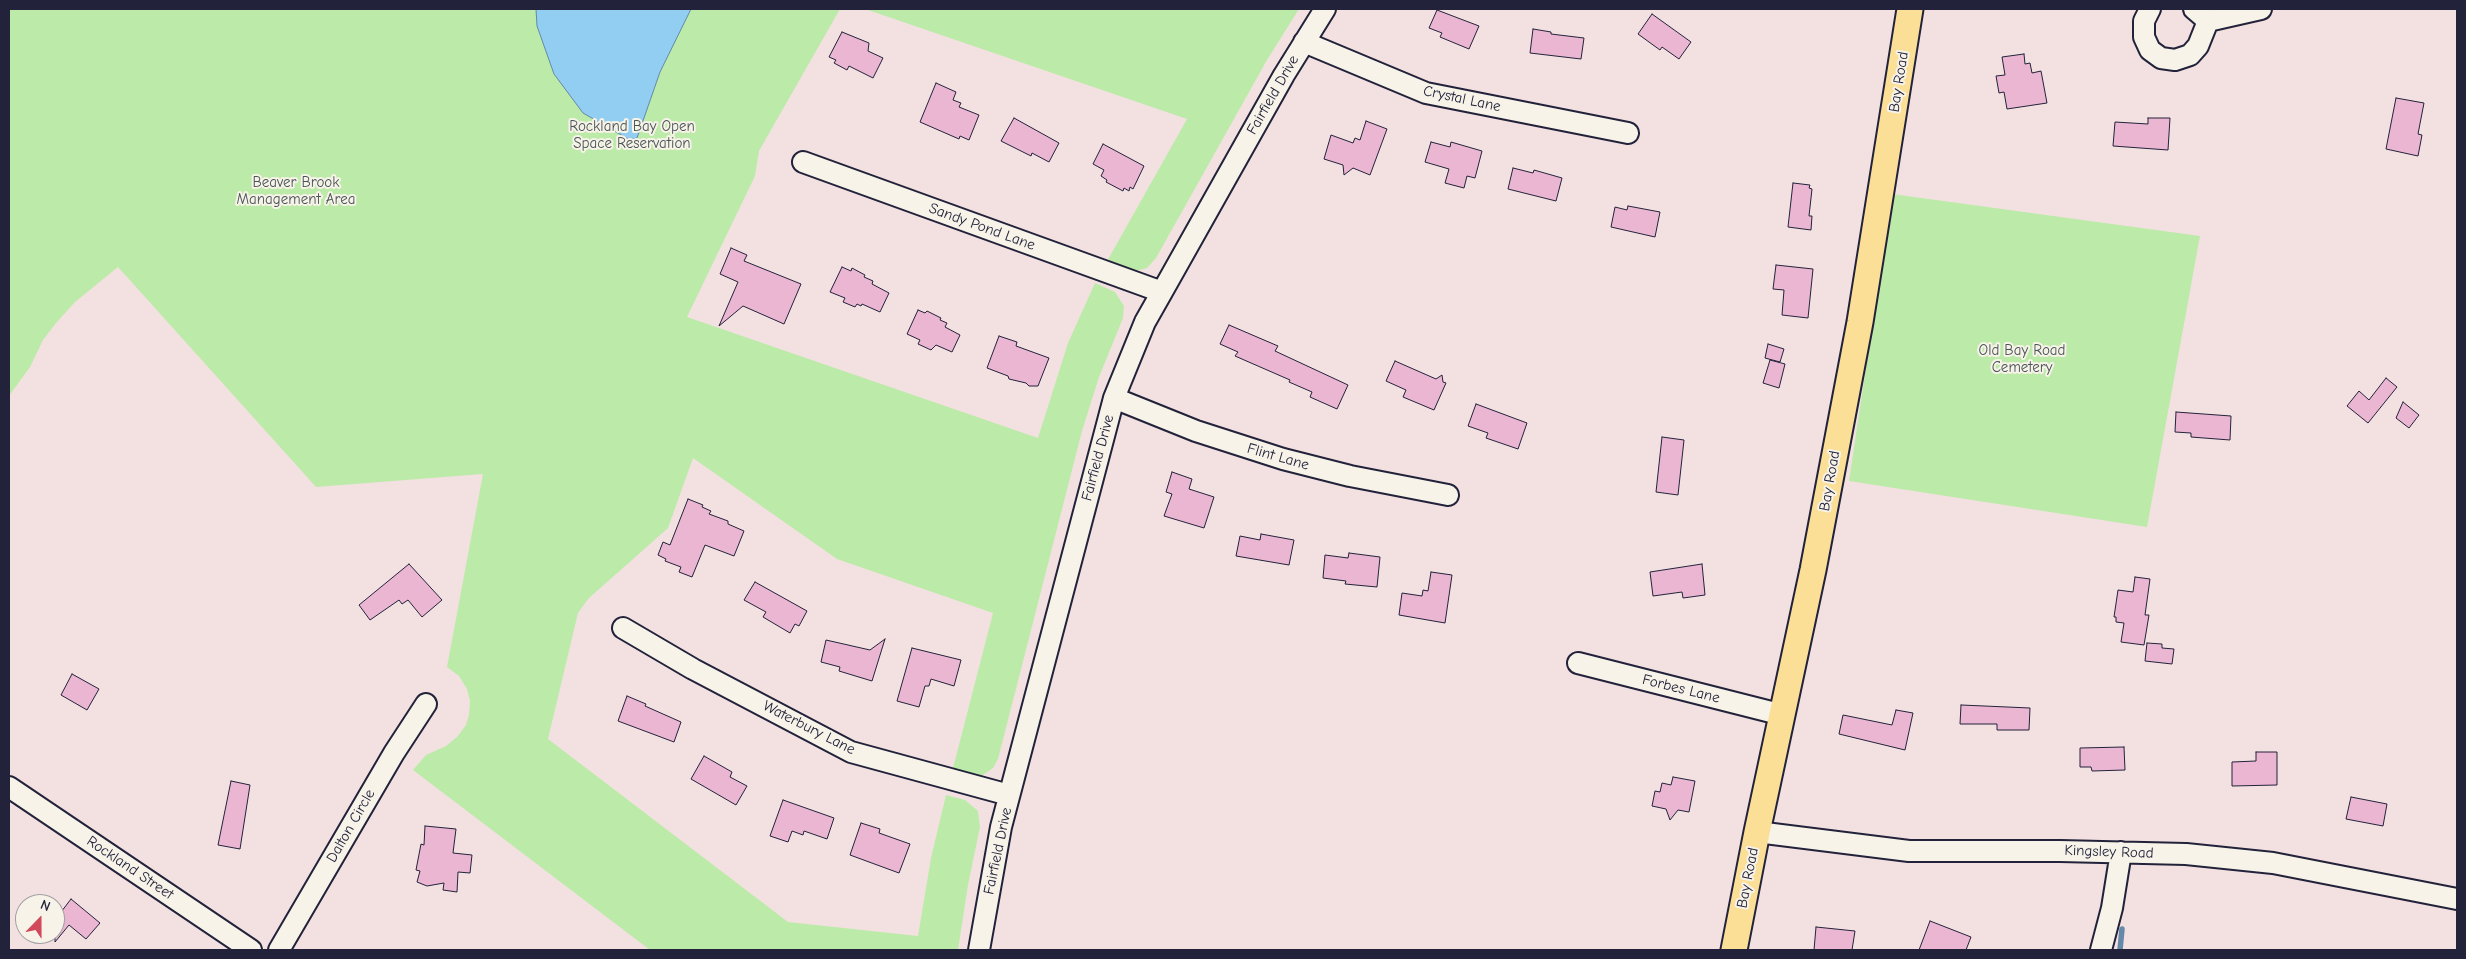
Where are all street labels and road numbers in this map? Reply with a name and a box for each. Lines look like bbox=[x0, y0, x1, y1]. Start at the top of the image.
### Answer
street label: Bay Road bbox=[1885, 50, 1913, 114]
street label: Fairfield Drive bbox=[1243, 52, 1303, 138]
street label: Crystal Lane bbox=[1422, 82, 1502, 116]
street label: Sandy Pond Lane bbox=[926, 199, 1038, 255]
street label: Fairfield Drive bbox=[1078, 413, 1118, 503]
street label: Flint Lane bbox=[1245, 440, 1311, 474]
street label: Bay Road bbox=[1816, 449, 1844, 513]
street label: Forbes Lane bbox=[1640, 671, 1722, 707]
street label: Waterbury Lane bbox=[760, 697, 858, 759]
street label: Dalton Circle bbox=[323, 786, 379, 866]
street label: Fairfield Drive bbox=[980, 806, 1016, 896]
street label: Rockland Street bbox=[83, 832, 177, 904]
street label: Kingsley Road bbox=[2064, 841, 2154, 863]
street label: Bay Road bbox=[1733, 846, 1763, 910]

